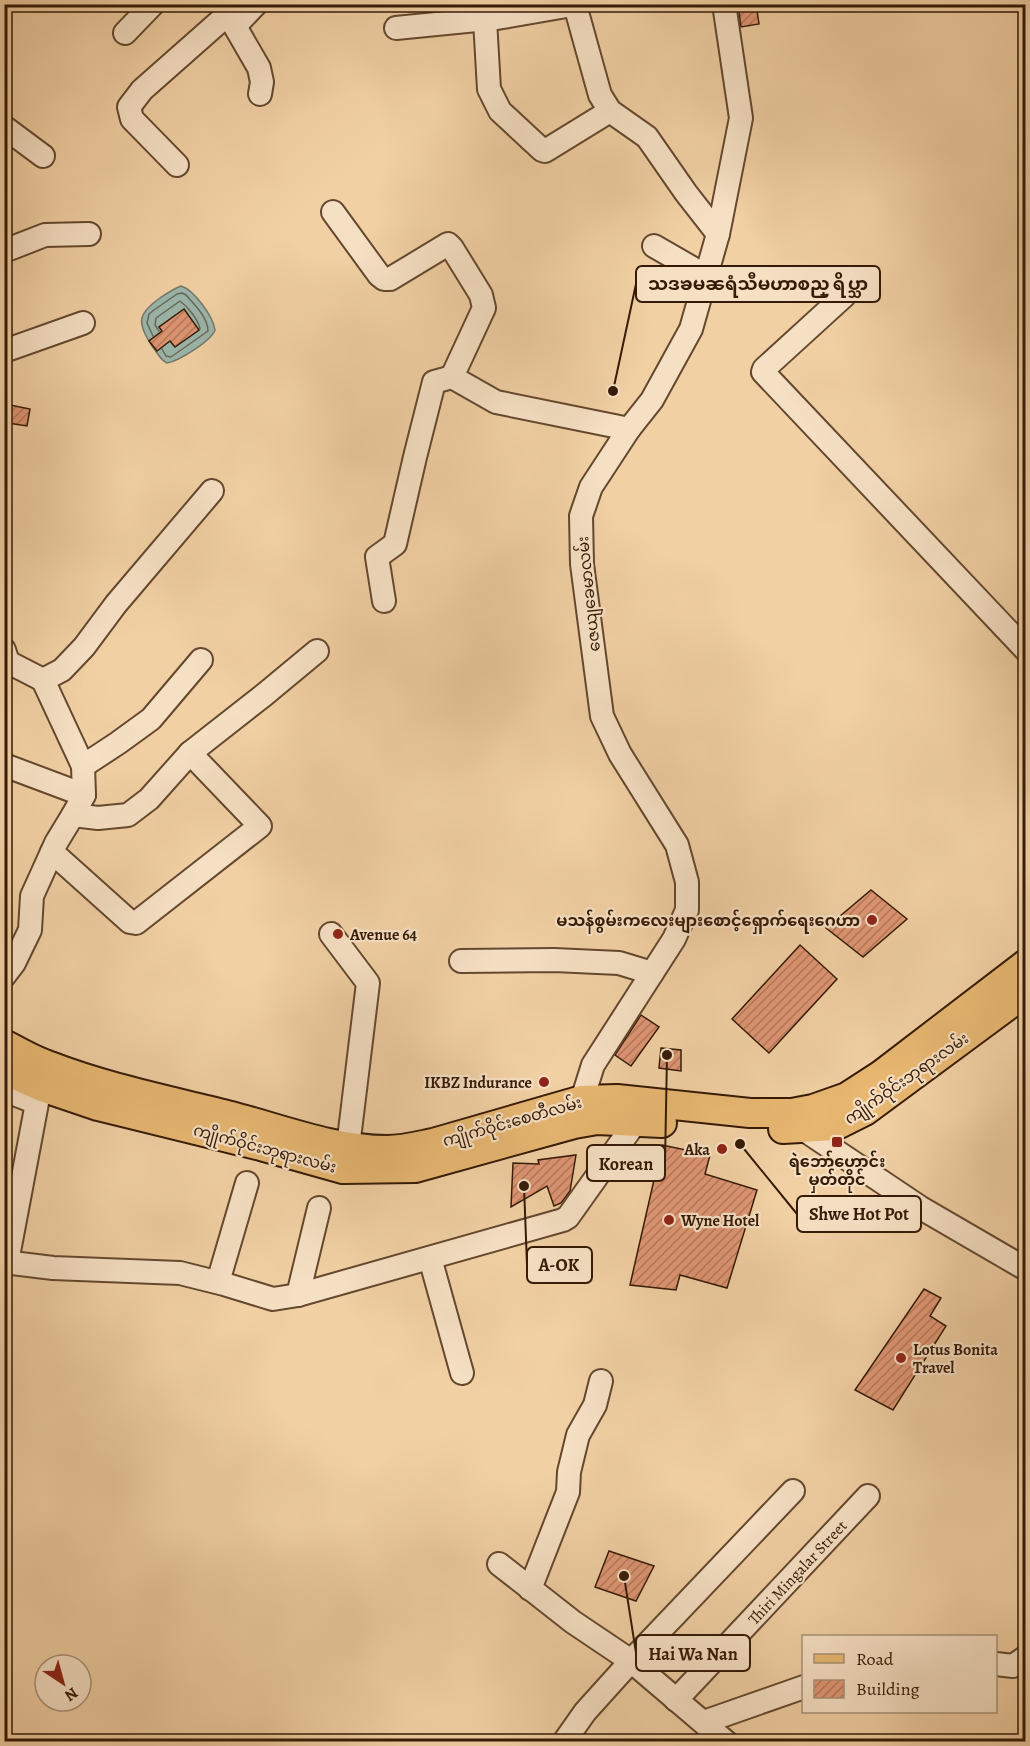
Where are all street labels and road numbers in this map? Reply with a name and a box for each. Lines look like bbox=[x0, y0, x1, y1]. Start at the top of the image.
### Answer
street label: ဇေယျခေမာလမ်း bbox=[571, 535, 608, 653]
street label: ကျိုက်ဝိုင်းဘုရားလမ်း bbox=[839, 1027, 975, 1132]
street label: ကျိုက်ဝိုင်းစေတီလမ်း bbox=[440, 1091, 585, 1155]
street label: ကျိုက်ဝိုင်းဘုရားလမ်း bbox=[190, 1118, 339, 1182]
street label: Thiri Mingalar Street bbox=[743, 1515, 852, 1630]

